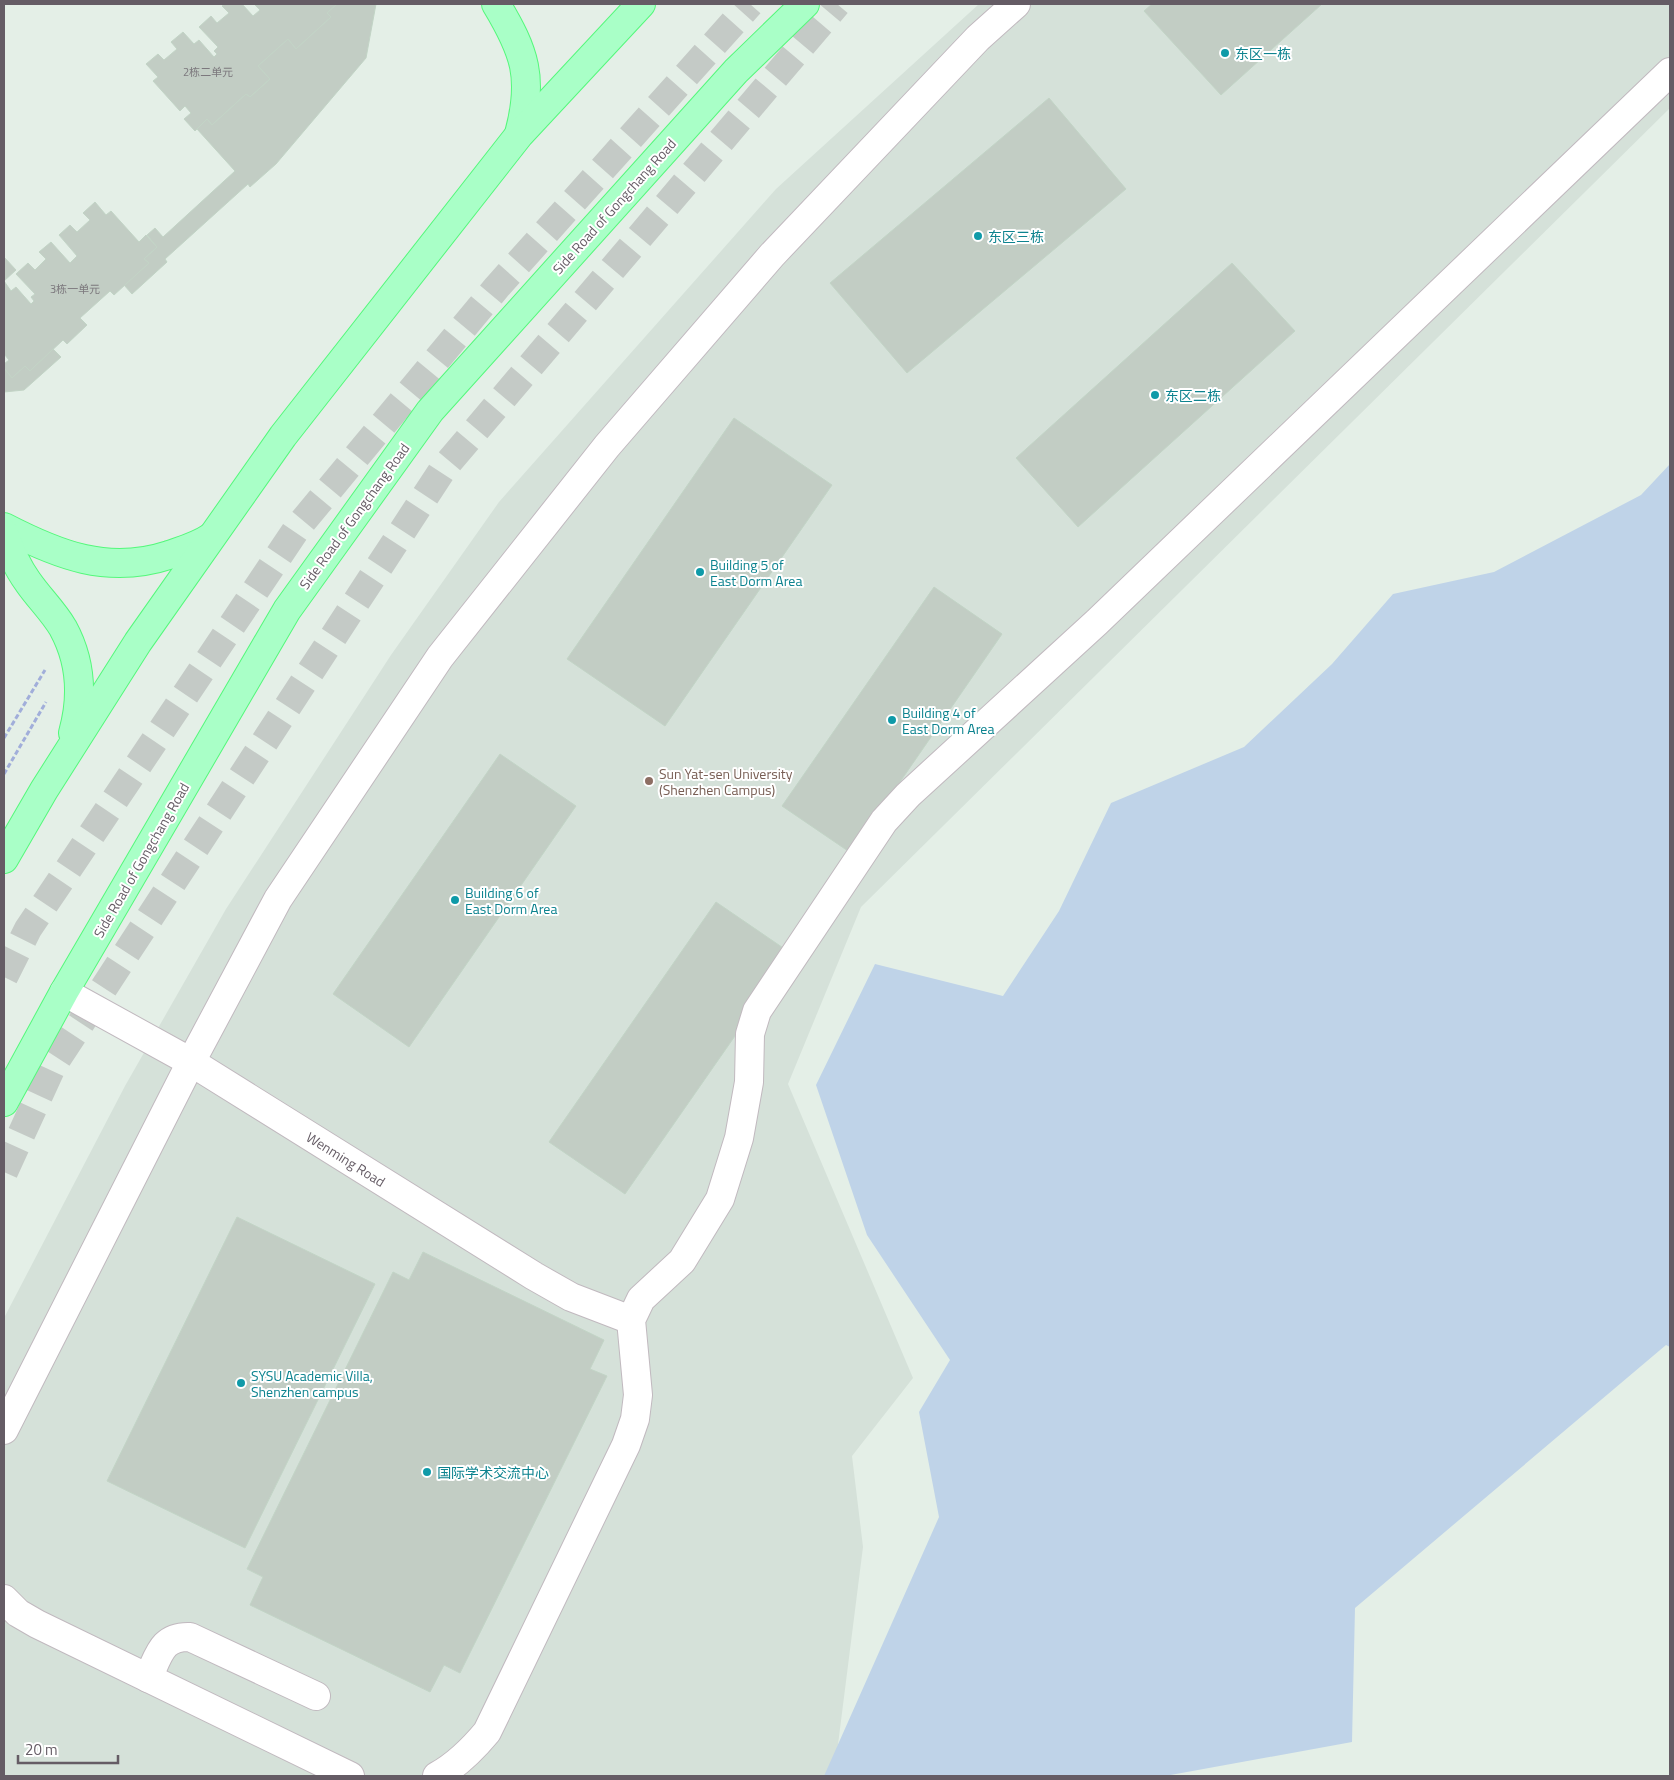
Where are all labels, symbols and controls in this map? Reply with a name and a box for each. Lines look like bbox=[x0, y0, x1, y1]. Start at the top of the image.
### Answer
place label: 东区一栋 bbox=[1235, 43, 1291, 64]
marker: 东区一栋 bbox=[1219, 47, 1231, 59]
house number: 2栋二单元 bbox=[183, 64, 233, 80]
street label: Side Road of Gongchang Road bbox=[547, 134, 681, 278]
place label: 东区三栋 bbox=[988, 226, 1044, 247]
marker: 东区三栋 bbox=[972, 230, 984, 242]
house number: 3栋一单元 bbox=[50, 281, 100, 297]
place label: 东区二栋 bbox=[1165, 385, 1221, 406]
marker: 东区二栋 bbox=[1149, 389, 1161, 401]
street label: Side Road of Gongchang Road bbox=[294, 439, 414, 593]
place label: Building 5 of East Dorm Area bbox=[710, 554, 802, 591]
marker: Building 5 of East Dorm Area bbox=[694, 566, 706, 578]
place label: Building 4 of East Dorm Area bbox=[902, 702, 994, 739]
marker: Building 4 of East Dorm Area bbox=[886, 714, 898, 726]
place label: Sun Yat-sen University (Shenzhen Campus) bbox=[659, 763, 793, 800]
marker: Sun Yat-sen University (Shenzhen Campus) bbox=[643, 775, 655, 787]
street label: Side Road of Gongchang Road bbox=[88, 778, 194, 942]
place label: Building 6 of East Dorm Area bbox=[465, 882, 557, 919]
marker: Building 6 of East Dorm Area bbox=[449, 894, 461, 906]
street label: Wenming Road bbox=[302, 1126, 390, 1192]
place label: SYSU Academic Villa, Shenzhen campus bbox=[251, 1365, 373, 1402]
marker: SYSU Academic Villa, Shenzhen campus bbox=[235, 1377, 247, 1389]
place label: 国际学术交流中心 bbox=[437, 1462, 549, 1483]
marker: 国际学术交流中心 bbox=[421, 1466, 433, 1478]
scale bar bbox=[18, 1732, 118, 1764]
text: 20 m bbox=[25, 1738, 58, 1761]

